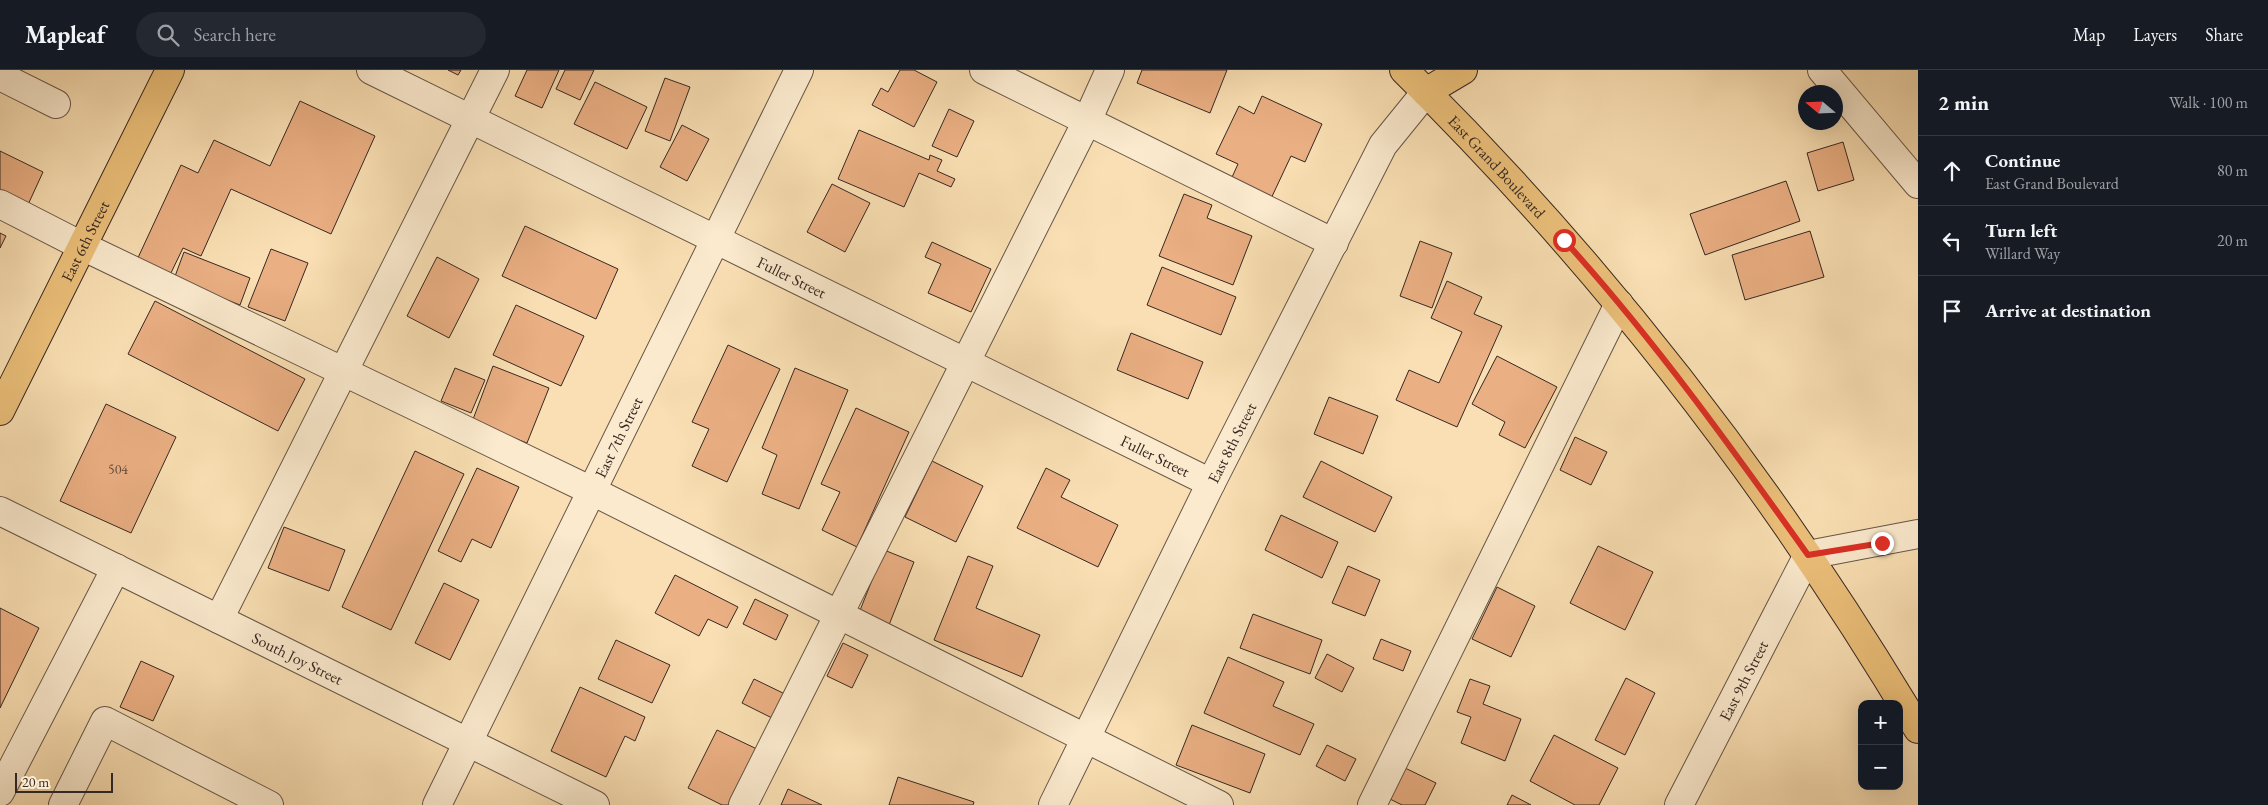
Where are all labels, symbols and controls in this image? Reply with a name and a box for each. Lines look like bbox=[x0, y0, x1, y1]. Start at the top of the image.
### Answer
search box bbox=[136, 12, 486, 57]
text: Mapleaf bbox=[25, 19, 106, 50]
icon: search bbox=[154, 21, 182, 49]
text: Search here bbox=[194, 22, 276, 47]
text: Map bbox=[2073, 23, 2105, 46]
text: Layers bbox=[2133, 23, 2177, 46]
text: Share bbox=[2205, 23, 2243, 46]
north arrow bbox=[1798, 85, 1843, 130]
text: 2 min bbox=[1938, 89, 1989, 116]
text: Walk · 100 m bbox=[2169, 92, 2248, 113]
street label: East Grand Boulevard bbox=[1443, 111, 1551, 224]
text: Continue bbox=[1985, 148, 2060, 173]
icon: ahead bbox=[1938, 157, 1966, 185]
text: 80 m bbox=[2217, 160, 2248, 181]
text: East Grand Boulevard bbox=[1985, 173, 2119, 194]
street label: East 6th Street bbox=[56, 197, 114, 285]
text: Turn left bbox=[1985, 218, 2057, 243]
icon: left bbox=[1938, 227, 1966, 255]
route start bbox=[1553, 229, 1576, 252]
text: 20 m bbox=[2217, 230, 2248, 251]
text: Willard Way bbox=[1985, 243, 2060, 264]
street label: Fuller Street bbox=[754, 252, 830, 303]
icon: arrive bbox=[1938, 297, 1966, 325]
text: Arrive at destination bbox=[1985, 298, 2151, 323]
street label: East 7th Street bbox=[590, 393, 647, 481]
street label: East 8th Street bbox=[1203, 399, 1261, 487]
street label: Fuller Street bbox=[1117, 430, 1193, 482]
house number: 504 bbox=[108, 460, 128, 478]
route end bbox=[1871, 532, 1894, 555]
street label: South Joy Street bbox=[249, 627, 346, 690]
street label: East 9th Street bbox=[1714, 637, 1773, 725]
map controls bbox=[1858, 700, 1903, 790]
button: + bbox=[1858, 700, 1903, 745]
button: − bbox=[1858, 745, 1903, 790]
scale bar bbox=[15, 770, 112, 793]
text: 20 m bbox=[22, 773, 49, 791]

